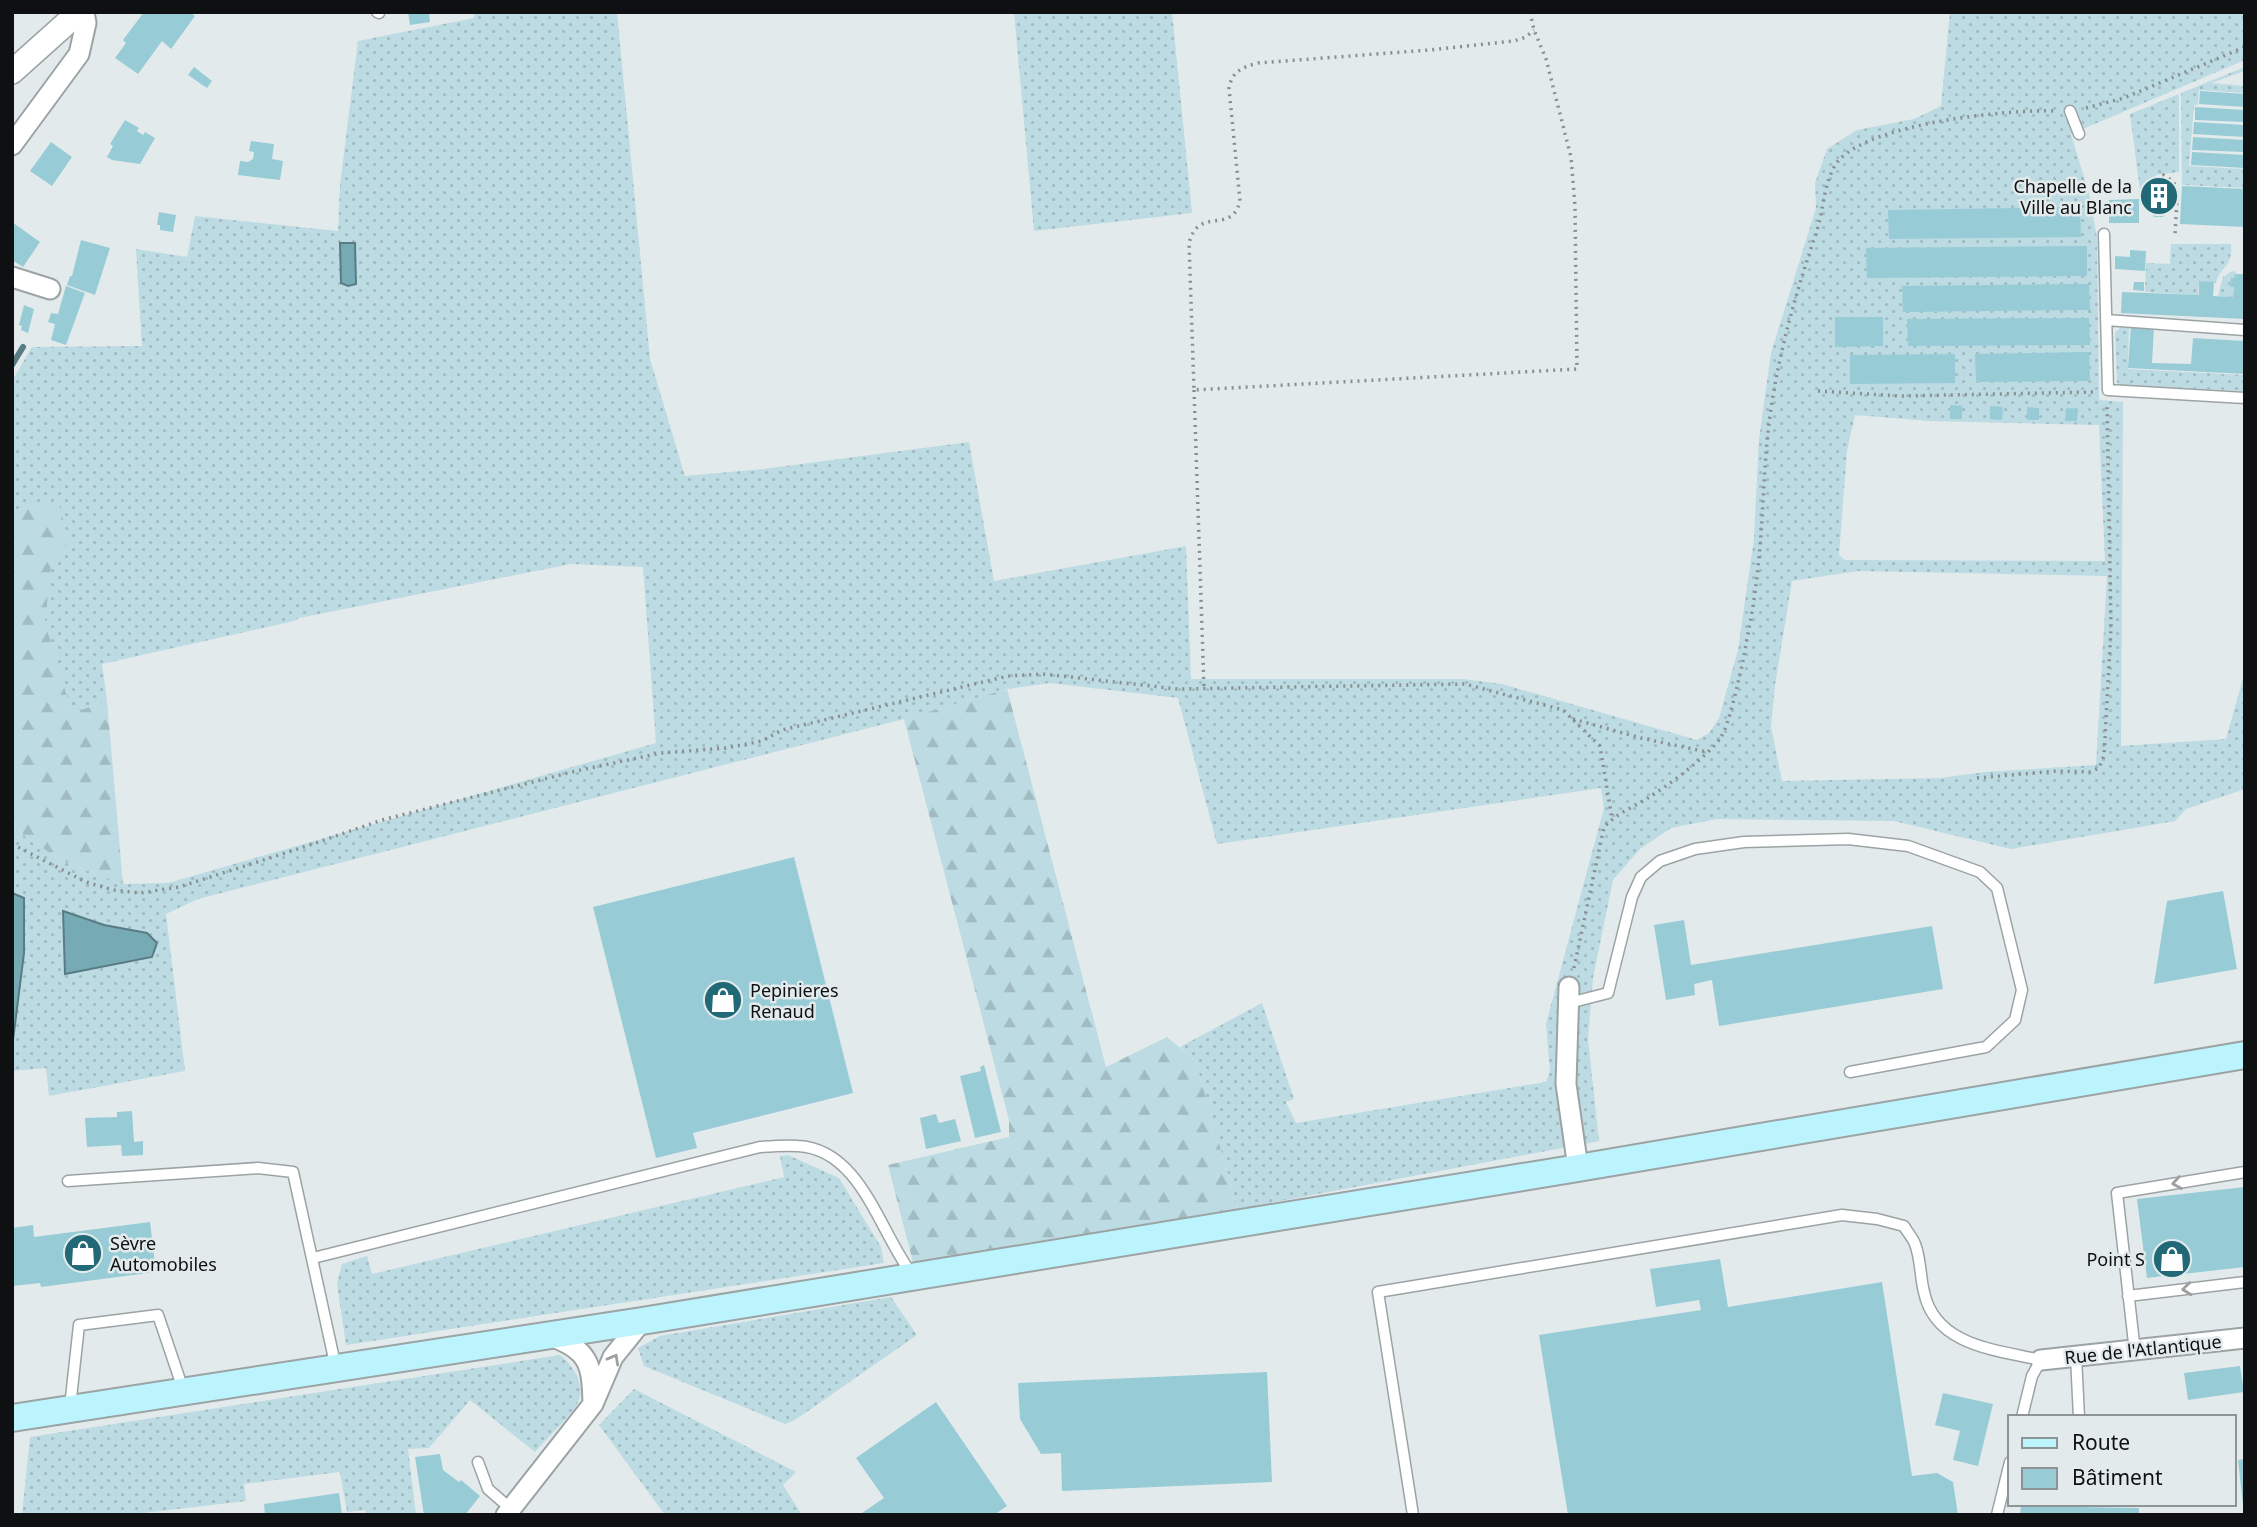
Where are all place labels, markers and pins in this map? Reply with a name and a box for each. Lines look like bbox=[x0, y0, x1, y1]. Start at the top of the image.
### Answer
place label: Chapelle de la Ville au Blanc bbox=[2013, 174, 2132, 219]
building icon: Chapelle de la Ville au Blanc bbox=[2138, 175, 2180, 217]
place label: Pepinieres Renaud bbox=[750, 978, 839, 1023]
shop icon: Pepinieres Renaud bbox=[702, 979, 744, 1021]
place label: Sèvre Automobiles bbox=[110, 1231, 217, 1276]
shop icon: Sèvre Automobiles bbox=[62, 1232, 104, 1274]
shop icon: Point S bbox=[2151, 1238, 2193, 1280]
place label: Point S bbox=[2086, 1247, 2145, 1271]

